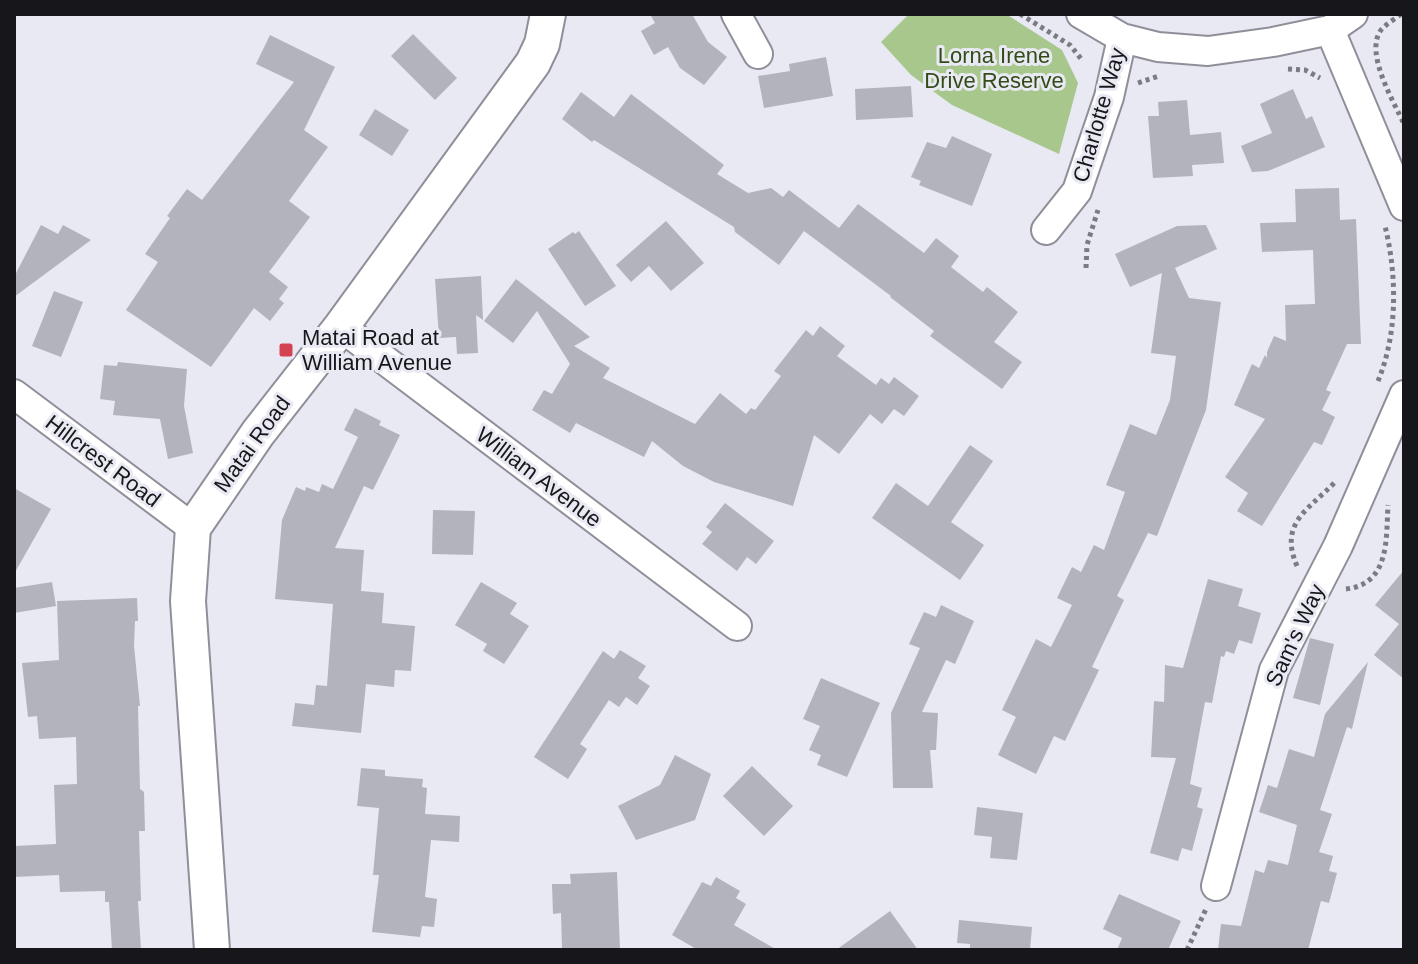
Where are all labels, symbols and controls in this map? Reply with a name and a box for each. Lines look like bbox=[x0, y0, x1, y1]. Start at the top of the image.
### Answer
park label: Lorna Irene Drive Reserve bbox=[924, 43, 1064, 93]
street label: Charlotte Way bbox=[1068, 45, 1130, 185]
place label: Matai Road at William Avenue bbox=[302, 325, 452, 375]
marker: Matai Road at William Avenue bbox=[277, 341, 295, 359]
street label: Matai Road bbox=[209, 391, 295, 497]
street label: Hillcrest Road bbox=[41, 410, 165, 512]
street label: William Avenue bbox=[472, 422, 606, 532]
street label: Sam's Way bbox=[1260, 580, 1330, 690]

